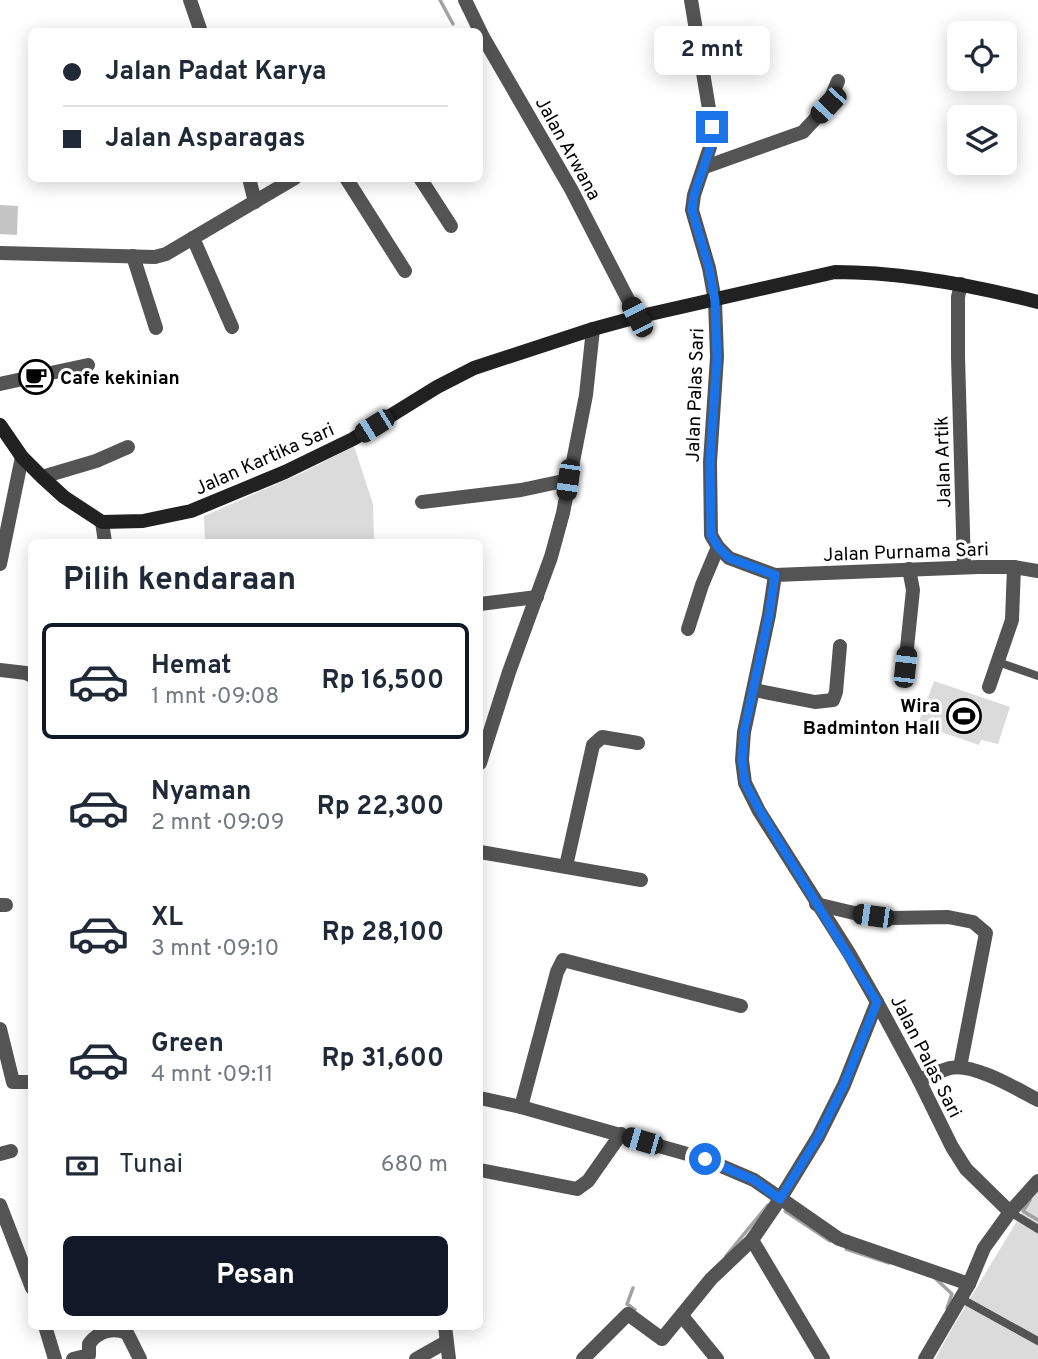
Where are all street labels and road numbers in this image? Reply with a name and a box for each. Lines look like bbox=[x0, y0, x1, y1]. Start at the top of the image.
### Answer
street label: Jalan Arwana bbox=[529, 93, 606, 205]
street label: Jalan Palas Sari bbox=[682, 327, 710, 463]
street label: Jalan Artik bbox=[930, 415, 958, 508]
street label: Jalan Kartika Sari bbox=[191, 418, 338, 501]
street label: Jalan Purnama Sari bbox=[823, 538, 989, 568]
street label: Jalan Palas Sari bbox=[884, 992, 966, 1122]

